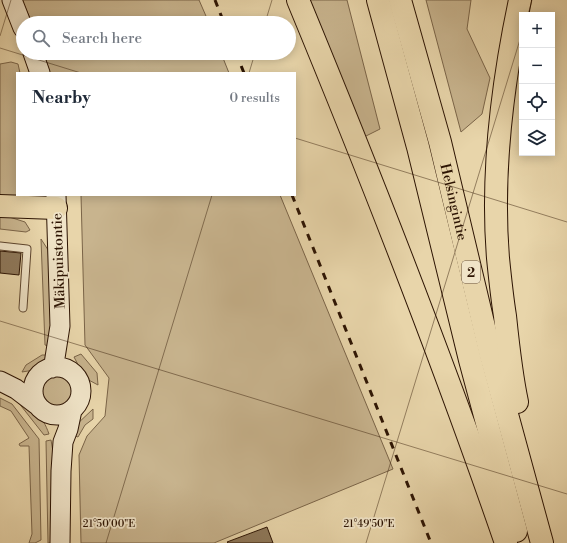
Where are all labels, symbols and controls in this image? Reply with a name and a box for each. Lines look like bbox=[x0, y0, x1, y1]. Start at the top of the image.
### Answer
map controls bbox=[519, 12, 555, 156]
button: + bbox=[519, 12, 555, 48]
search box bbox=[16, 16, 296, 60]
icon: search bbox=[30, 27, 52, 49]
text: Search here bbox=[62, 29, 142, 48]
button: − bbox=[519, 48, 555, 84]
button: locate bbox=[519, 84, 555, 120]
text: Nearby bbox=[32, 87, 91, 109]
text: 0 results bbox=[229, 90, 280, 106]
button: layers bbox=[519, 120, 555, 156]
street label: Helsingintie bbox=[435, 162, 471, 242]
street label: Mäkipuistontie bbox=[48, 213, 70, 309]
road number: 2 bbox=[462, 261, 480, 283]
text: 21°50'00"E bbox=[83, 518, 135, 530]
text: 21°49'50"E bbox=[343, 518, 395, 530]

